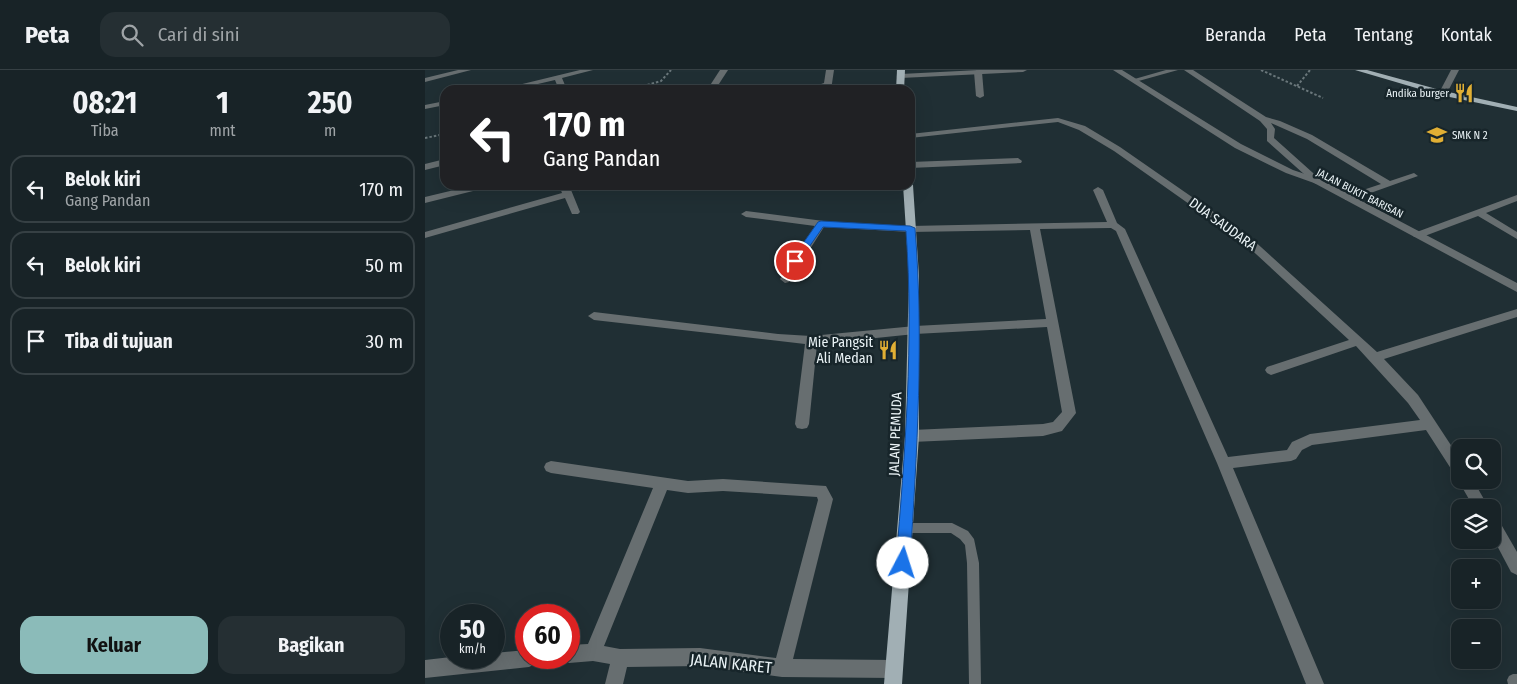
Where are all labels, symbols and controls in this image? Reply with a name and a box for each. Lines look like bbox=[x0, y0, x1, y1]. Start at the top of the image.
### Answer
search box bbox=[100, 12, 450, 57]
text: Peta bbox=[25, 21, 70, 49]
icon: search bbox=[118, 21, 146, 49]
text: Cari di sini bbox=[158, 23, 239, 46]
text: Beranda bbox=[1205, 24, 1266, 46]
text: Peta bbox=[1294, 24, 1327, 46]
text: Tentang bbox=[1355, 24, 1413, 46]
text: Kontak bbox=[1441, 24, 1492, 46]
restaurant icon: Andika burger bbox=[1453, 82, 1475, 104]
text: 08:21 bbox=[72, 85, 137, 121]
text: 1 bbox=[216, 85, 229, 121]
text: 250 bbox=[308, 85, 353, 121]
place label: Andika burger bbox=[1386, 87, 1449, 100]
text: 170 m bbox=[543, 103, 626, 145]
icon: left bbox=[460, 105, 525, 170]
text: Tiba bbox=[91, 121, 119, 140]
text: mnt bbox=[210, 121, 236, 140]
text: m bbox=[324, 121, 336, 140]
school or university icon: SMK N 2 bbox=[1426, 124, 1448, 146]
place label: SMK N 2 bbox=[1452, 129, 1488, 142]
text: Gang Pandan bbox=[543, 145, 660, 172]
street label: JALAN BUKIT BARISAN bbox=[1314, 166, 1406, 221]
text: Belok kiri bbox=[65, 168, 141, 191]
icon: left bbox=[22, 175, 50, 203]
text: 170 m bbox=[359, 178, 403, 201]
text: Gang Pandan bbox=[65, 191, 150, 210]
street label: DUA SAUDARA bbox=[1186, 194, 1260, 255]
pin bbox=[774, 240, 816, 282]
icon: arrive bbox=[781, 247, 809, 275]
icon: left bbox=[22, 251, 50, 279]
text: Belok kiri bbox=[65, 254, 141, 277]
text: 50 m bbox=[365, 254, 403, 277]
icon: arrive bbox=[22, 327, 50, 355]
text: Tiba di tujuan bbox=[65, 330, 173, 353]
text: 30 m bbox=[365, 330, 403, 353]
place label: Mie Pangsit Ali Medan bbox=[808, 334, 873, 367]
restaurant icon: Mie Pangsit Ali Medan bbox=[877, 339, 899, 361]
street label: JALAN PEMUDA bbox=[886, 391, 905, 476]
map controls bbox=[1451, 439, 1501, 669]
button: search bbox=[1451, 439, 1501, 489]
button: layers bbox=[1451, 499, 1501, 549]
position arrow bbox=[876, 536, 928, 588]
button: + bbox=[1451, 559, 1501, 609]
speed limit sign: 60 bbox=[515, 604, 580, 669]
text: 50 bbox=[460, 615, 485, 645]
button: Keluar bbox=[20, 616, 208, 674]
button: Bagikan bbox=[218, 616, 405, 674]
button: − bbox=[1451, 619, 1501, 669]
text: km/h bbox=[459, 642, 486, 656]
street label: JALAN KARET bbox=[689, 650, 773, 677]

